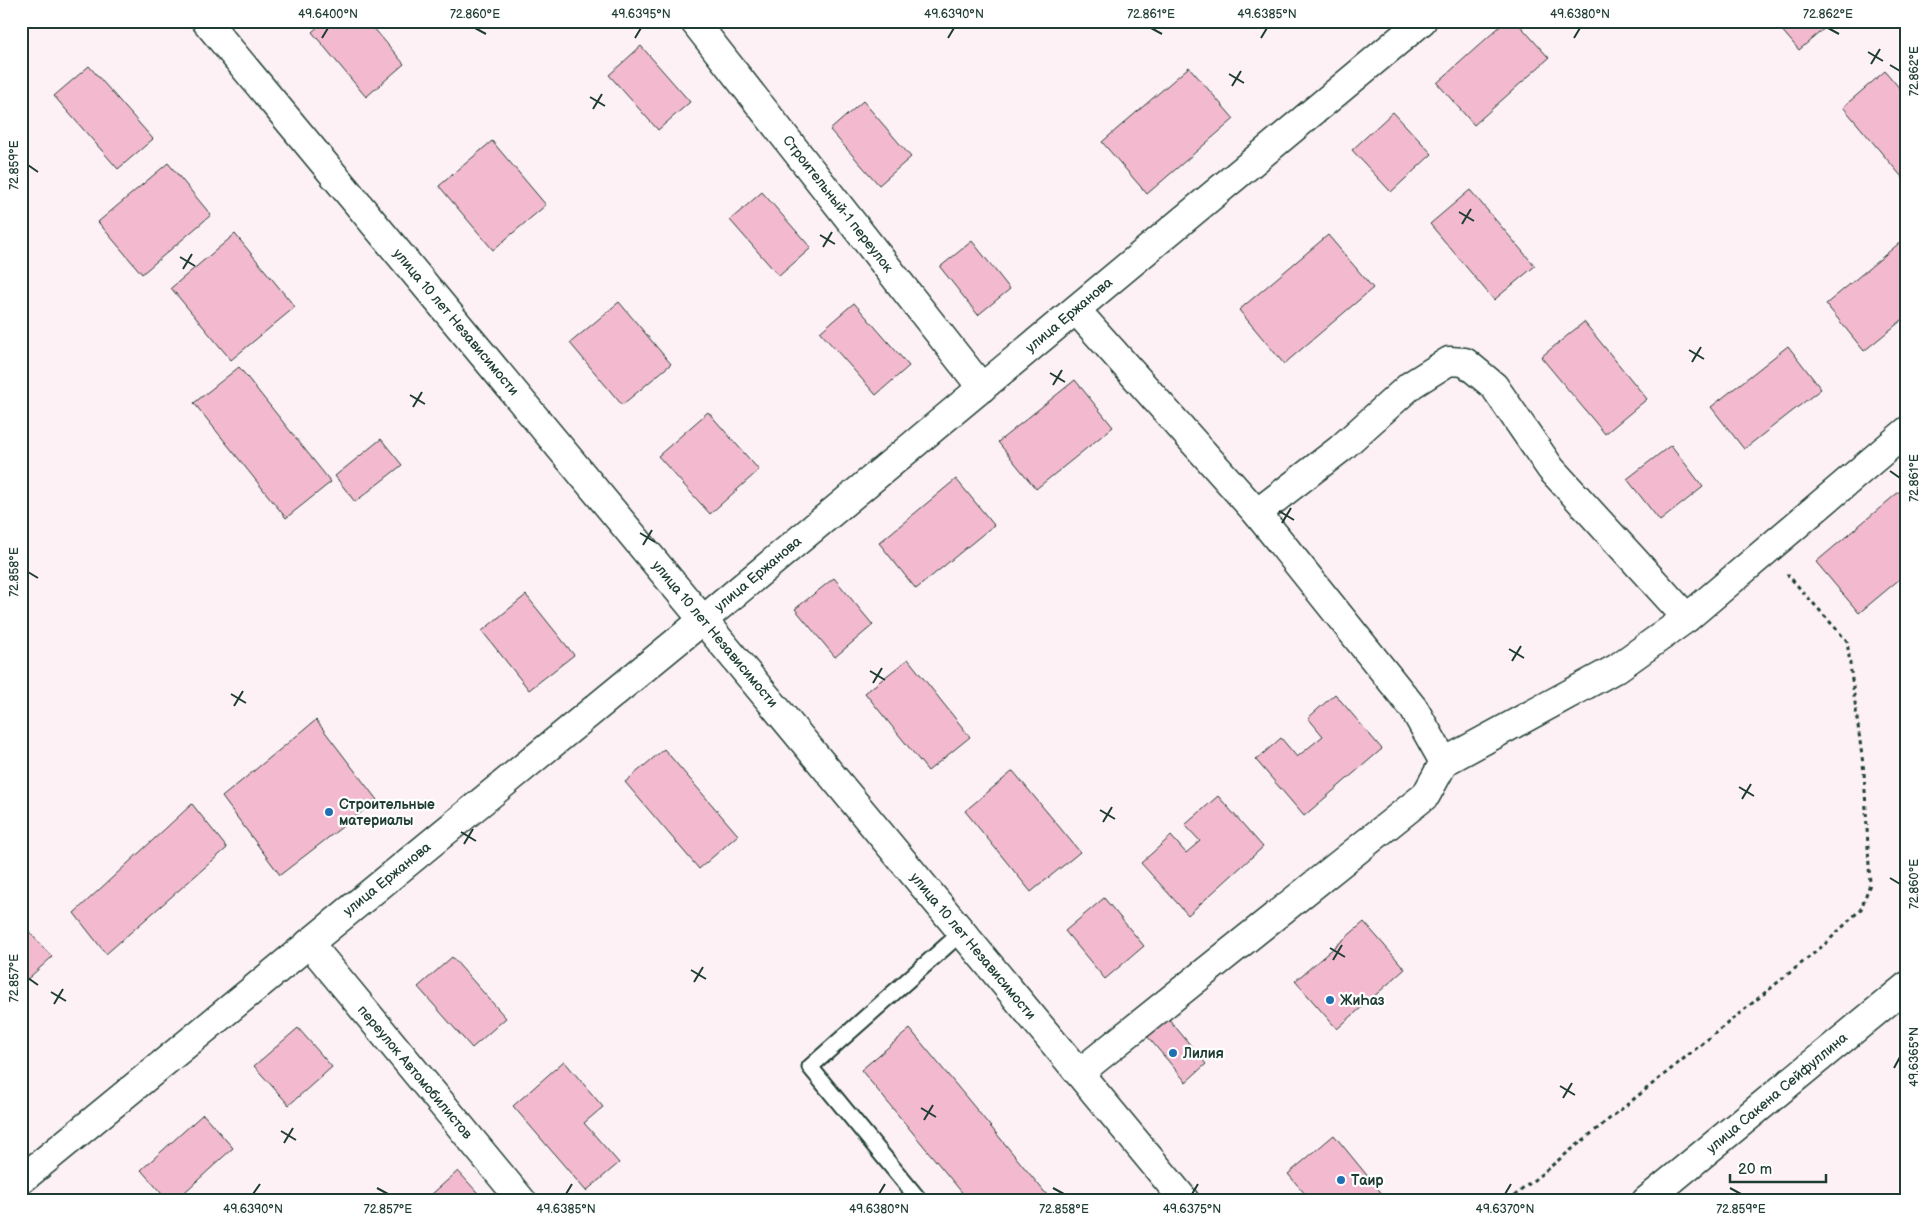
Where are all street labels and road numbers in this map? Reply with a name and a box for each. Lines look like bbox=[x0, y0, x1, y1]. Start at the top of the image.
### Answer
street label: Строительный-1 переулок bbox=[779, 132, 897, 276]
street label: улица 10 лет Независимости bbox=[389, 245, 523, 399]
street label: улица Ержанова bbox=[1022, 273, 1116, 356]
street label: улица Ержанова bbox=[711, 532, 805, 615]
street label: улица 10 лет Независимости bbox=[648, 557, 782, 711]
street label: улица Ержанова bbox=[340, 838, 435, 920]
street label: улица 10 лет Независимости bbox=[906, 869, 1040, 1023]
street label: переулок Автомобилистов bbox=[354, 1002, 476, 1143]
street label: улица Сакена Сейфуллина bbox=[1703, 1029, 1852, 1157]

